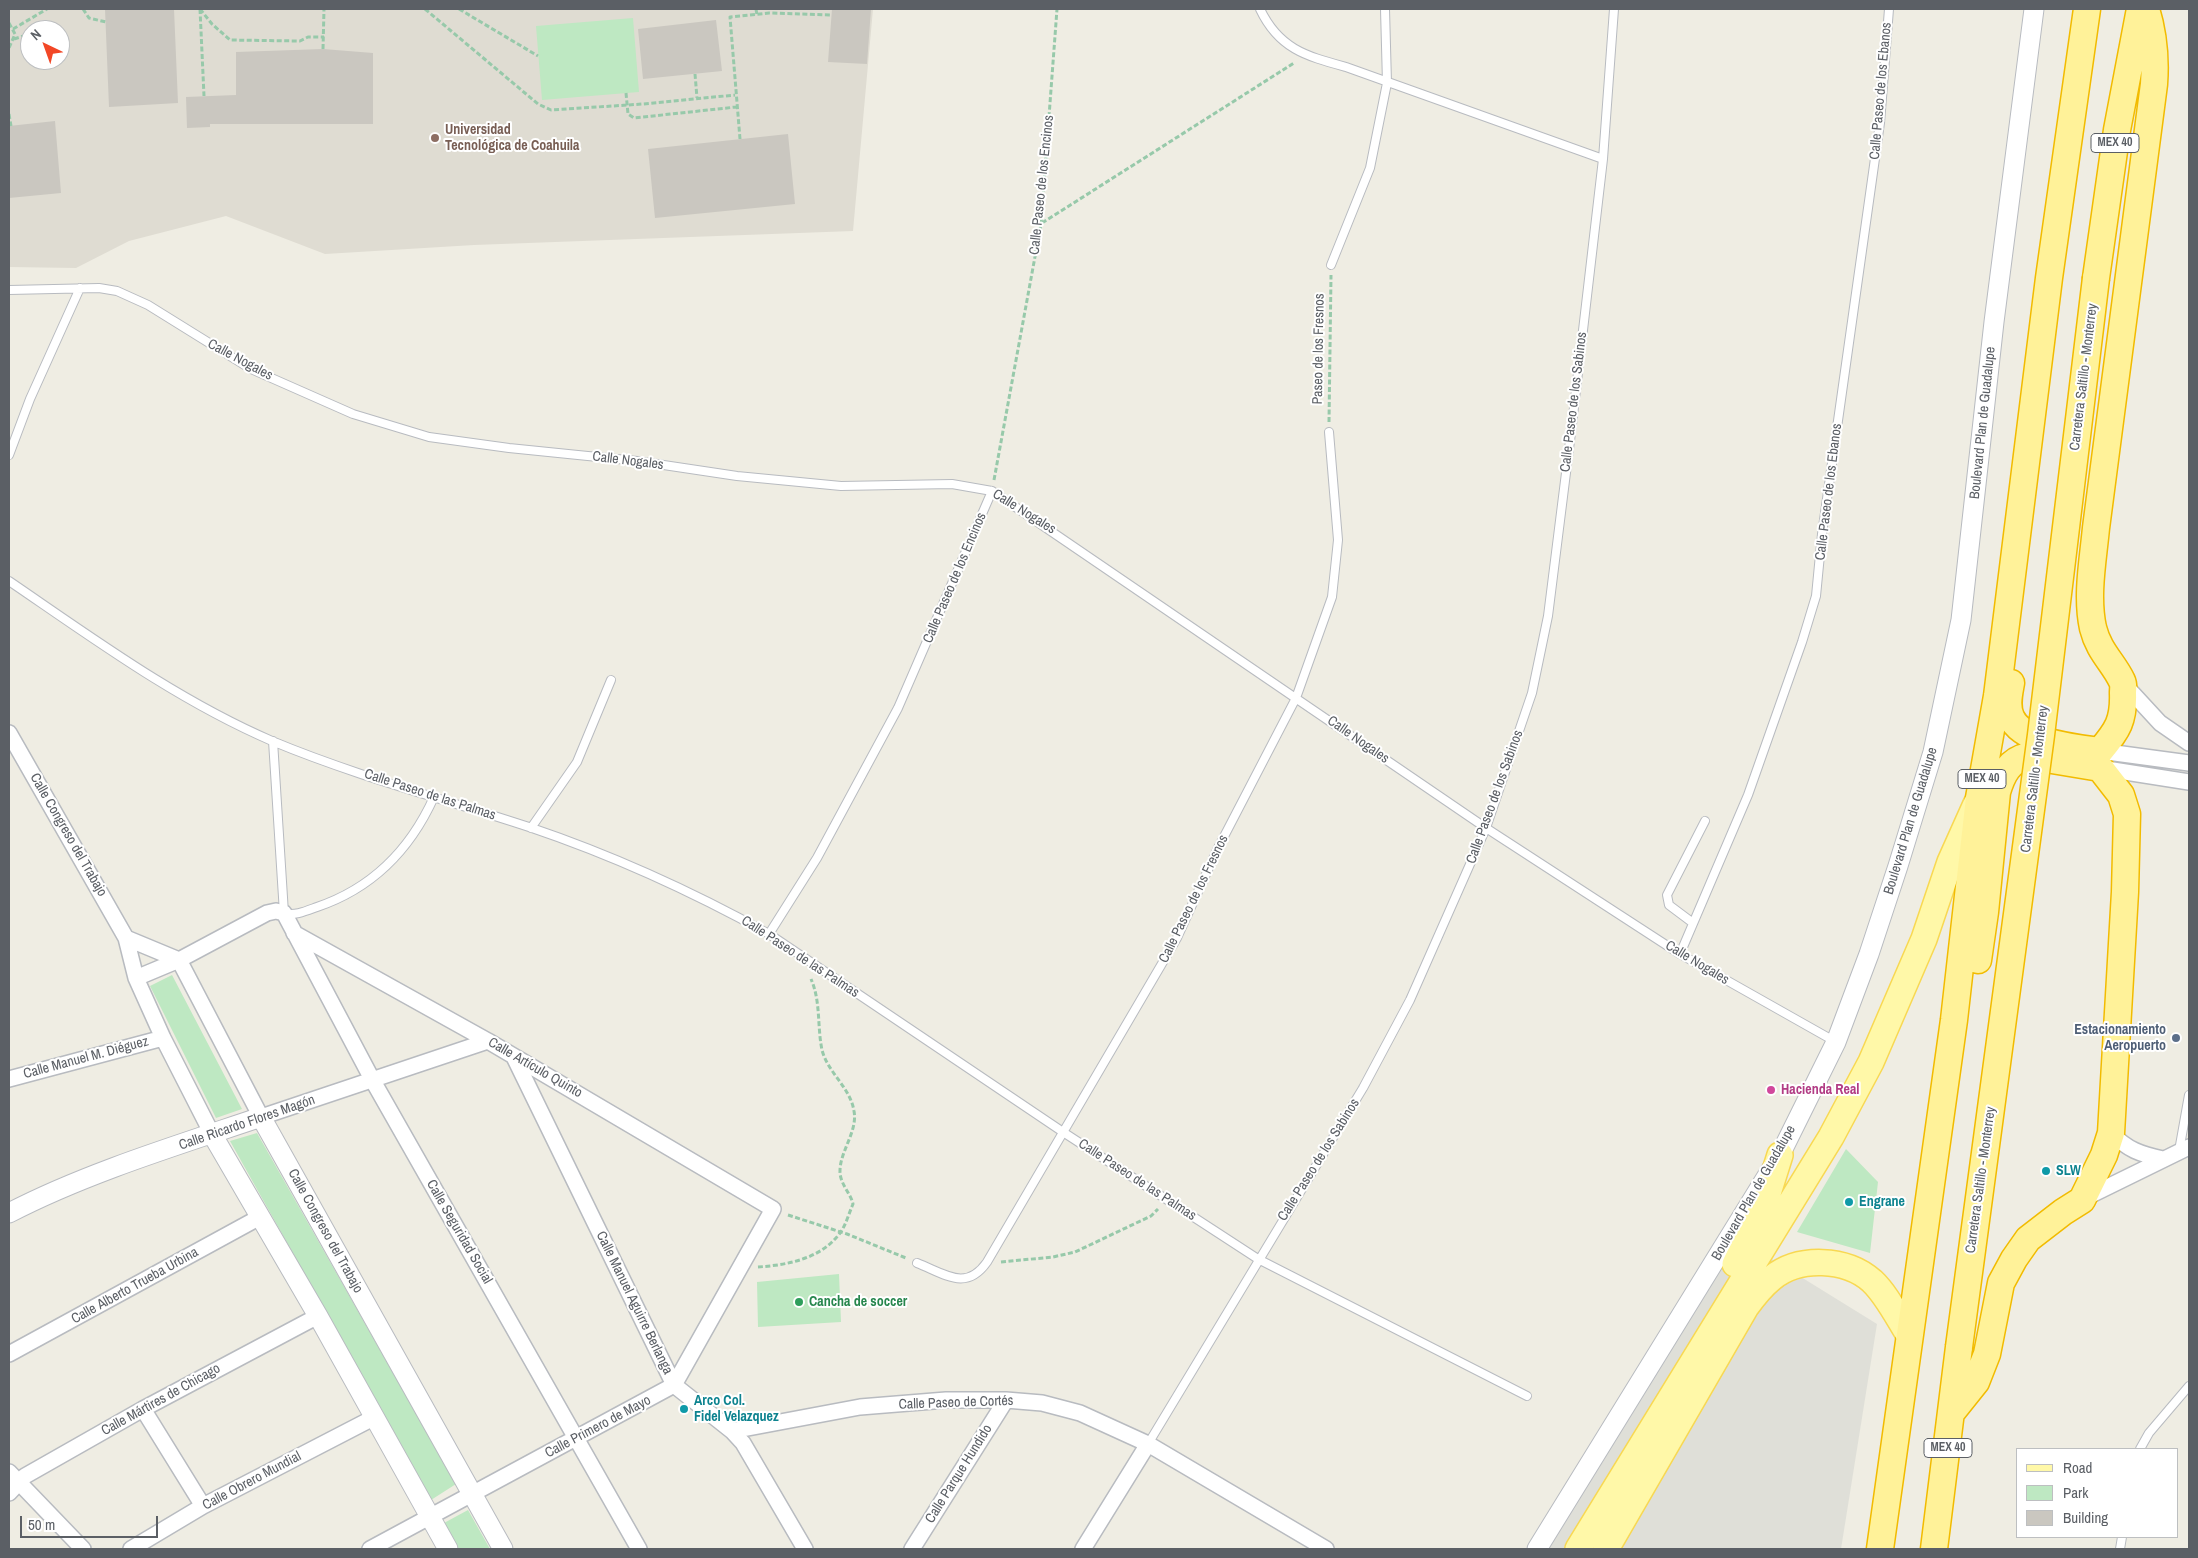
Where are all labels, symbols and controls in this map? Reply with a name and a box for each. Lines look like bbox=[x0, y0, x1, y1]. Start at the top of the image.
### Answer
north arrow bbox=[20, 20, 70, 70]
street label: Calle Paseo de los Ebanos bbox=[1867, 22, 1895, 160]
text: N bbox=[27, 25, 45, 44]
street label: Calle Paseo de los Encinos bbox=[1026, 114, 1058, 256]
place label: Universidad Tecnológica de Coahuila bbox=[445, 122, 579, 154]
marker: Universidad Tecnológica de Coahuila bbox=[429, 132, 441, 144]
road number: MEX 40 bbox=[2091, 134, 2139, 152]
street label: Paseo de los Fresnos bbox=[1310, 293, 1328, 405]
street label: Carretera Saltillo - Monterrey bbox=[2067, 303, 2101, 451]
street label: Calle Paseo de los Sabinos bbox=[1557, 331, 1591, 473]
street label: Calle Nogales bbox=[205, 336, 275, 384]
street label: Boulevard Plan de Guadalupe bbox=[1967, 346, 1999, 500]
street label: Calle Paseo de los Ebanos bbox=[1812, 423, 1846, 561]
street label: Calle Nogales bbox=[592, 448, 664, 474]
street label: Calle Nogales bbox=[989, 486, 1059, 538]
street label: Calle Paseo de los Encinos bbox=[920, 510, 990, 646]
street label: Carretera Saltillo - Monterrey bbox=[2018, 705, 2052, 853]
street label: Calle Nogales bbox=[1324, 713, 1392, 767]
street label: Calle Paseo de los Sabinos bbox=[1463, 728, 1527, 866]
street label: Boulevard Plan de Guadalupe bbox=[1881, 745, 1941, 897]
street label: Calle Paseo de las Palmas bbox=[362, 766, 498, 824]
street label: Calle Congreso del Trabajo bbox=[26, 770, 110, 900]
road number: MEX 40 bbox=[1958, 770, 2006, 789]
street label: Calle Paseo de los Fresnos bbox=[1156, 832, 1232, 966]
street label: Calle Paseo de las Palmas bbox=[738, 913, 862, 1001]
street label: Calle Nogales bbox=[1662, 937, 1732, 989]
place label: Estacionamiento Aeropuerto bbox=[2074, 1022, 2166, 1054]
marker: Estacionamiento Aeropuerto bbox=[2170, 1032, 2182, 1044]
street label: Calle Manuel M. Diéguez bbox=[22, 1033, 150, 1083]
street label: Calle Artículo Quinto bbox=[485, 1034, 585, 1102]
place label: Hacienda Real bbox=[1781, 1082, 1859, 1098]
marker: Hacienda Real bbox=[1765, 1084, 1777, 1096]
street label: Calle Ricardo Flores Magón bbox=[177, 1092, 317, 1154]
street label: Calle Paseo de los Sabinos bbox=[1275, 1096, 1363, 1224]
street label: Carretera Saltillo - Monterrey bbox=[1962, 1106, 2000, 1254]
street label: Boulevard Plan de Guadalupe bbox=[1708, 1122, 1800, 1264]
street label: Calle Paseo de las Palmas bbox=[1075, 1136, 1199, 1224]
place label: SLW bbox=[2056, 1163, 2081, 1179]
marker: SLW bbox=[2040, 1165, 2052, 1177]
street label: Calle Congreso del Trabajo bbox=[284, 1166, 366, 1296]
street label: Calle Seguridad Social bbox=[422, 1177, 496, 1287]
place label: Engrane bbox=[1859, 1194, 1905, 1210]
marker: Engrane bbox=[1843, 1196, 1855, 1208]
street label: Calle Manuel Aguirre Berlanga bbox=[592, 1229, 676, 1377]
street label: Calle Alberto Trueba Urbina bbox=[69, 1244, 201, 1328]
place label: Cancha de soccer bbox=[809, 1294, 907, 1310]
marker: Cancha de soccer bbox=[793, 1296, 805, 1308]
street label: Calle Mártires de Chicago bbox=[99, 1360, 223, 1440]
street label: Calle Primero de Mayo bbox=[542, 1392, 654, 1462]
place label: Arco Col. Fidel Velazquez bbox=[694, 1393, 779, 1425]
street label: Calle Paseo de Cortés bbox=[898, 1393, 1014, 1413]
marker: Arco Col. Fidel Velazquez bbox=[678, 1403, 690, 1415]
street label: Calle Parque Hundido bbox=[922, 1422, 996, 1526]
road number: MEX 40 bbox=[1924, 1439, 1972, 1458]
street label: Calle Obrero Mundial bbox=[200, 1448, 304, 1514]
legend bbox=[2016, 1448, 2178, 1538]
text: Road bbox=[2063, 1457, 2092, 1478]
text: Park bbox=[2063, 1482, 2088, 1503]
scale bar bbox=[22, 1506, 160, 1538]
text: Building bbox=[2063, 1507, 2108, 1528]
text: 50 m bbox=[28, 1514, 55, 1535]

